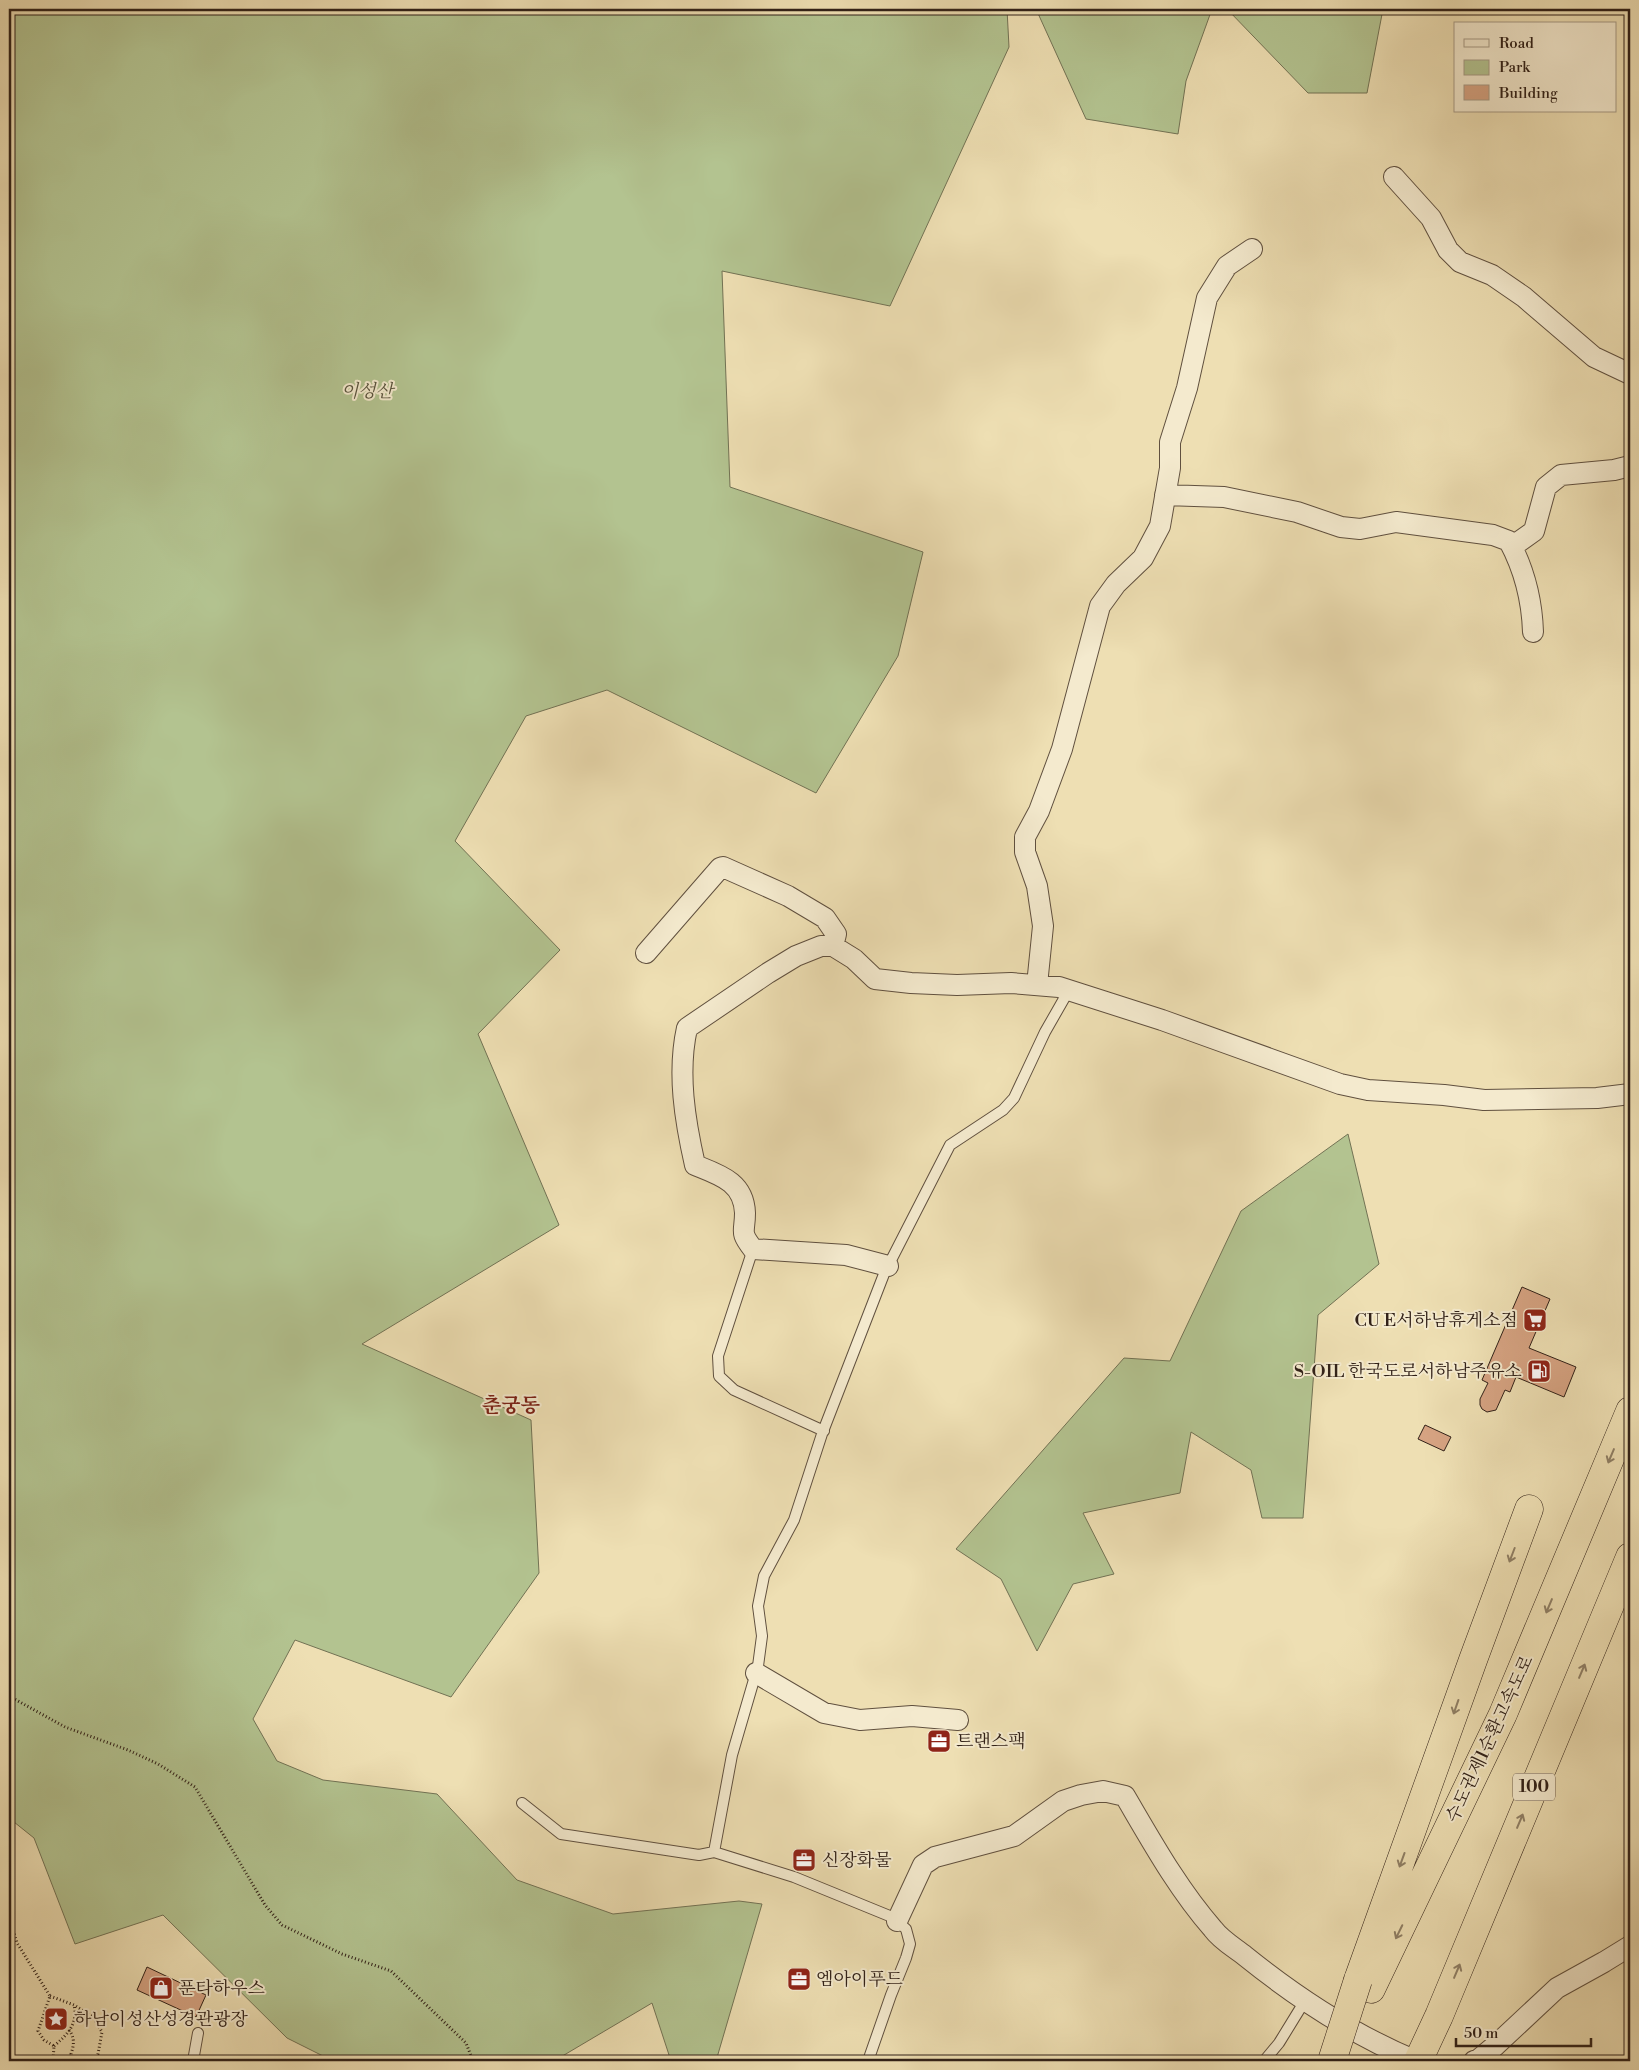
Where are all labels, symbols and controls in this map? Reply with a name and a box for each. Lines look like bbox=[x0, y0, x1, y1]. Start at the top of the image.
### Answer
legend bbox=[1454, 22, 1616, 112]
text: Road bbox=[1499, 34, 1534, 53]
text: Park bbox=[1499, 58, 1531, 77]
text: Building bbox=[1498, 84, 1558, 103]
park label: 이성산 bbox=[341, 380, 396, 403]
supermarket icon: CU E서하남휴게소점 bbox=[1522, 1307, 1548, 1333]
place label: CU E서하남휴게소점 bbox=[1355, 1309, 1518, 1332]
fuel station icon: S-OIL 한국도로서하남주유소 bbox=[1526, 1358, 1552, 1384]
place label: S-OIL 한국도로서하남주유소 bbox=[1294, 1360, 1522, 1383]
district label: 춘궁동 bbox=[482, 1394, 541, 1419]
one-way arrow bbox=[1606, 1448, 1616, 1463]
one-way arrow bbox=[1507, 1547, 1516, 1562]
one-way arrow bbox=[1543, 1598, 1553, 1613]
street label: 수도권제1순환고속도로 bbox=[1441, 1652, 1539, 1826]
one-way arrow bbox=[1579, 1664, 1588, 1679]
one-way arrow bbox=[1451, 1699, 1460, 1714]
office icon: 트랜스팩 bbox=[926, 1728, 952, 1754]
place label: 트랜스팩 bbox=[956, 1730, 1026, 1753]
road number: 100 bbox=[1513, 1774, 1555, 1800]
one-way arrow bbox=[1516, 1814, 1525, 1829]
office icon: 신장화물 bbox=[791, 1847, 817, 1873]
place label: 신장화물 bbox=[822, 1849, 892, 1872]
one-way arrow bbox=[1397, 1852, 1406, 1868]
one-way arrow bbox=[1394, 1924, 1404, 1939]
one-way arrow bbox=[1454, 1964, 1463, 1979]
office icon: 엠아이푸드 bbox=[786, 1966, 812, 1992]
place label: 엠아이푸드 bbox=[816, 1968, 904, 1991]
shop icon: 푼타하우스 bbox=[148, 1975, 174, 2001]
place label: 푼타하우스 bbox=[178, 1977, 266, 2000]
place icon: 하남이성산성경관광장 bbox=[43, 2006, 69, 2032]
place label: 하남이성산성경관광장 bbox=[74, 2008, 248, 2031]
scale bar bbox=[1456, 2015, 1592, 2047]
text: 50 m bbox=[1464, 2024, 1498, 2043]

